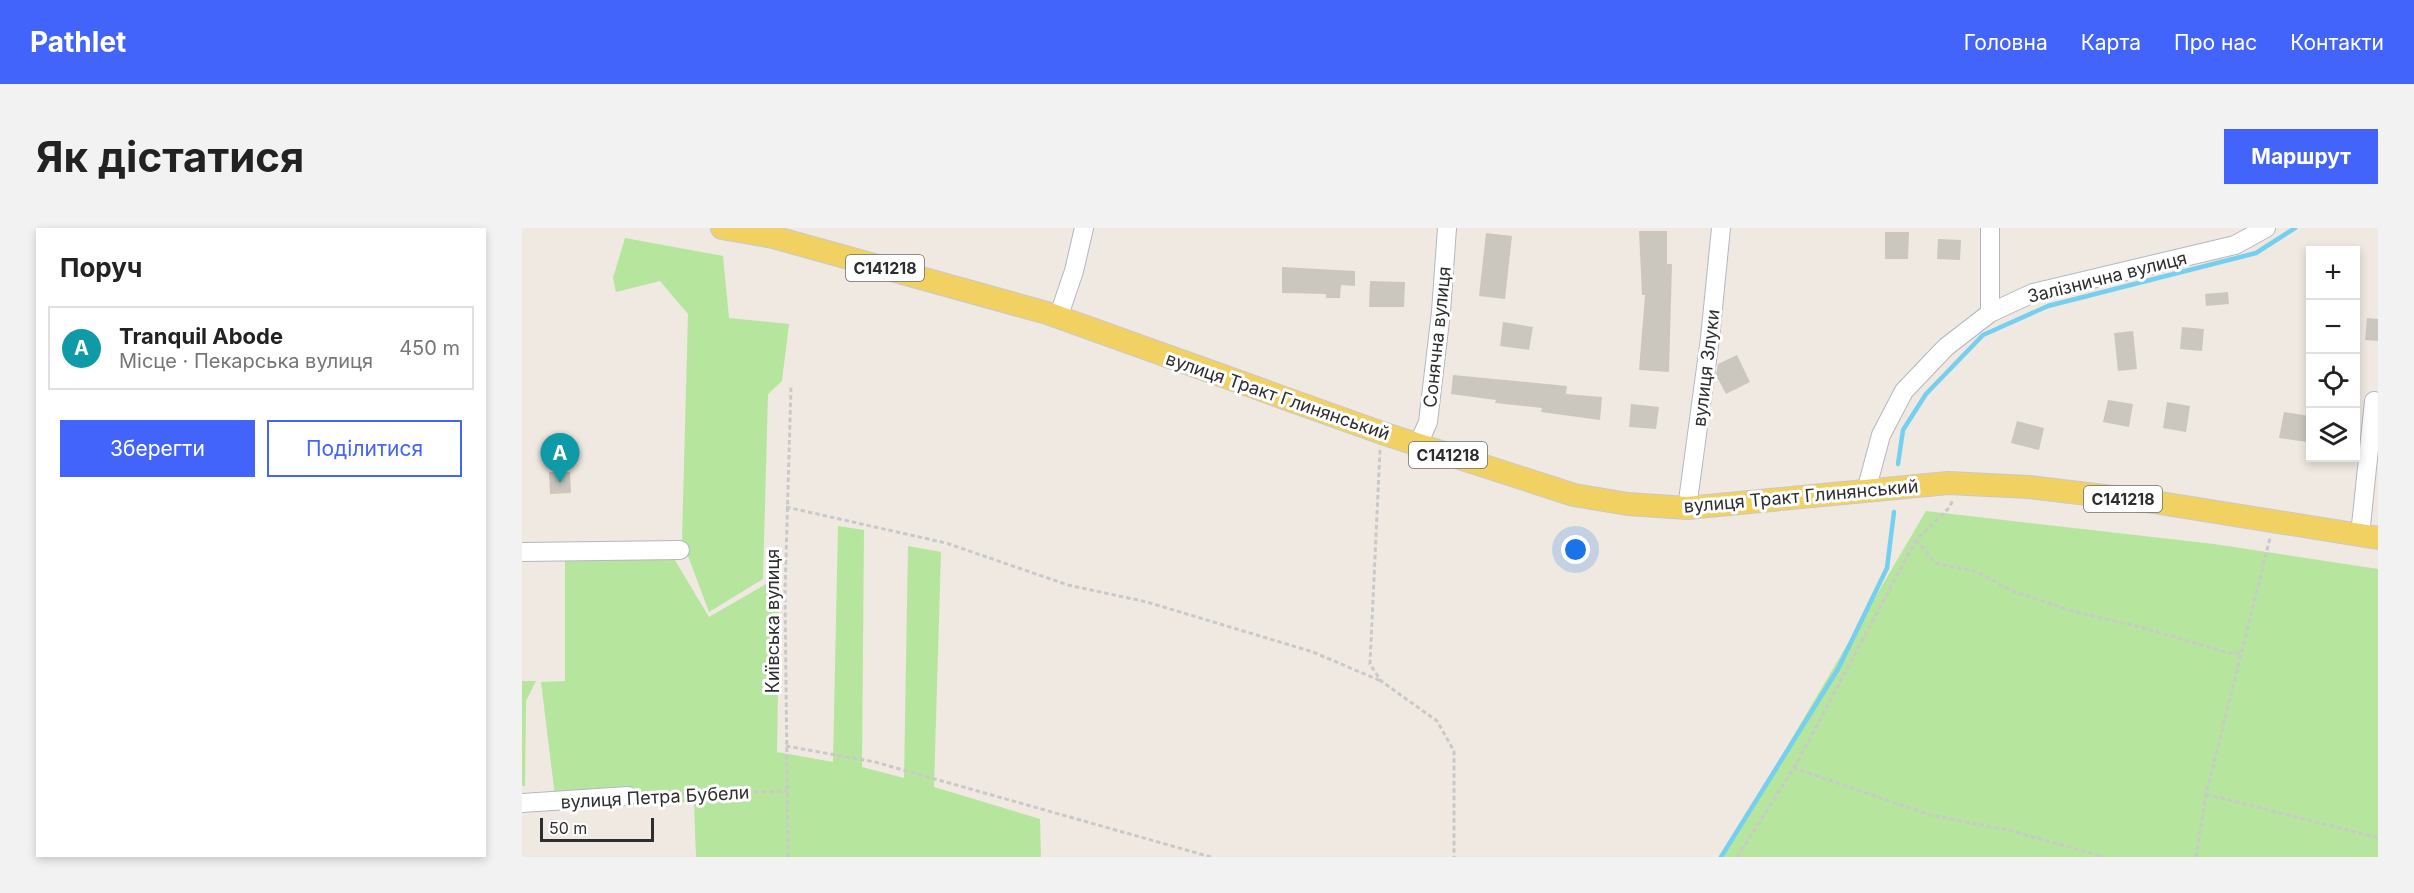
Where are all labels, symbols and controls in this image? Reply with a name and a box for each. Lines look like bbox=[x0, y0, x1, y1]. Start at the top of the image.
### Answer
text: Pathlet bbox=[30, 25, 126, 59]
text: Головна bbox=[1964, 30, 2048, 55]
text: Карта bbox=[2081, 30, 2141, 55]
text: Про нас bbox=[2174, 30, 2257, 55]
text: Контакти bbox=[2290, 30, 2384, 55]
button: Маршрут bbox=[2224, 129, 2378, 184]
text: Як дістатися bbox=[36, 131, 304, 182]
map controls bbox=[2306, 246, 2360, 462]
button: + bbox=[2306, 246, 2360, 300]
street label: Залізнична вулиця bbox=[2025, 247, 2189, 307]
text: Поруч bbox=[60, 252, 142, 283]
road number: С141218 bbox=[846, 255, 924, 281]
street label: Сонячна вулиця bbox=[1419, 265, 1455, 409]
button: − bbox=[2306, 300, 2360, 354]
street label: вулиця Злуки bbox=[1688, 308, 1724, 428]
text: Tranquil Abode bbox=[119, 323, 283, 349]
text: A bbox=[74, 336, 89, 360]
text: 450 m bbox=[399, 336, 460, 360]
street label: вулиця Тракт Глинянський bbox=[1163, 348, 1393, 444]
text: Місце · Пекарська вулиця bbox=[119, 349, 373, 373]
button: locate bbox=[2306, 354, 2360, 408]
button: layers bbox=[2306, 408, 2360, 462]
button: Зберегти bbox=[60, 420, 255, 477]
button: Поділитися bbox=[267, 420, 462, 477]
pin: A bbox=[540, 434, 579, 483]
road number: С141218 bbox=[1409, 442, 1487, 468]
street label: вулиця Тракт Глинянський bbox=[1683, 475, 1919, 517]
road number: С141218 bbox=[2084, 486, 2162, 512]
your location bbox=[1561, 535, 1590, 564]
street label: Київська вулиця bbox=[762, 549, 783, 693]
street label: вулиця Петра Бубели bbox=[560, 782, 750, 812]
scale bar bbox=[540, 815, 654, 842]
text: 50 m bbox=[549, 818, 587, 838]

